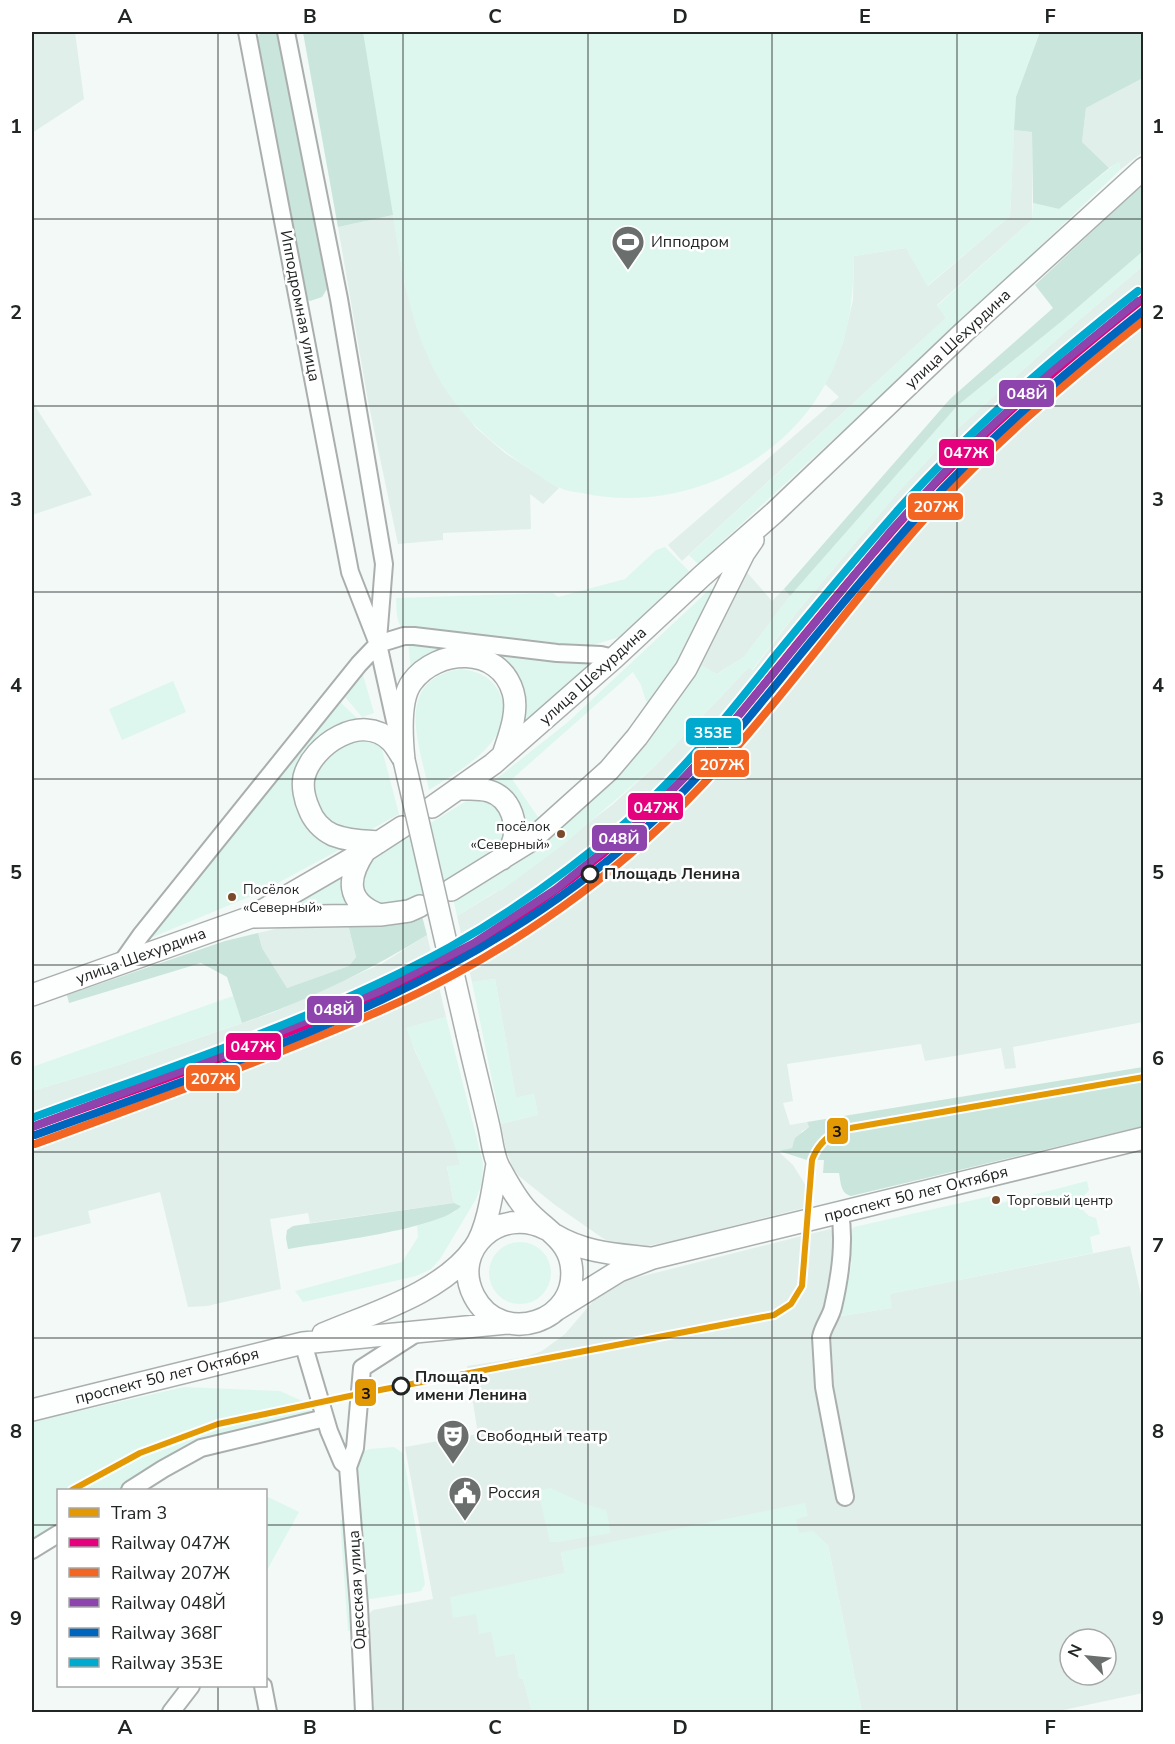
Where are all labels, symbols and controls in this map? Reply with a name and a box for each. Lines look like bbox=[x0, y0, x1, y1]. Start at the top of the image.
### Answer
text: A bbox=[118, 3, 133, 30]
text: B bbox=[303, 3, 317, 30]
text: C bbox=[488, 3, 502, 30]
text: D bbox=[672, 3, 688, 30]
text: E bbox=[859, 3, 871, 30]
text: F bbox=[1044, 3, 1056, 30]
text: 1 bbox=[10, 113, 22, 140]
text: 1 bbox=[1152, 113, 1164, 140]
sports icon: Ипподром bbox=[610, 224, 646, 271]
street label: Ипподромная улица bbox=[275, 229, 325, 383]
place label: Ипподром bbox=[651, 231, 729, 253]
street label: улица Шехурдина bbox=[900, 284, 1016, 394]
text: 2 bbox=[10, 299, 22, 326]
text: 2 bbox=[1152, 299, 1164, 326]
line badge: 048Й bbox=[998, 379, 1055, 408]
text: 048Й bbox=[1007, 383, 1047, 405]
line badge: 047Ж bbox=[938, 438, 995, 467]
text: 047Ж bbox=[943, 442, 989, 464]
text: 3 bbox=[10, 486, 22, 513]
text: 3 bbox=[1152, 486, 1164, 513]
line badge: 207Ж bbox=[907, 492, 964, 521]
text: 207Ж bbox=[913, 496, 959, 518]
street label: улица Шехурдина bbox=[535, 622, 651, 730]
text: 4 bbox=[10, 672, 22, 699]
text: 4 bbox=[1152, 672, 1164, 699]
line badge: 353Е bbox=[685, 717, 742, 746]
text: 353Е bbox=[694, 722, 732, 744]
line badge: 207Ж bbox=[693, 749, 750, 778]
text: 207Ж bbox=[699, 754, 745, 776]
line badge: 047Ж bbox=[627, 792, 684, 821]
text: 047Ж bbox=[633, 797, 679, 819]
place label: посёлок «Северный» bbox=[471, 817, 551, 854]
line badge: 048Й bbox=[591, 824, 648, 852]
marker: посёлок «Северный» bbox=[555, 828, 567, 840]
text: 048Й bbox=[599, 828, 639, 850]
text: 5 bbox=[10, 859, 22, 886]
text: 5 bbox=[1152, 859, 1164, 886]
place label: Площадь Ленина bbox=[604, 863, 740, 885]
marker: Площадь Ленина bbox=[581, 865, 599, 883]
place label: Посёлок «Северный» bbox=[243, 880, 322, 917]
marker: Посёлок «Северный» bbox=[226, 891, 238, 903]
street label: улица Шехурдина bbox=[73, 922, 209, 990]
line badge: 048Й bbox=[306, 995, 363, 1024]
text: 048Й bbox=[314, 999, 354, 1021]
line badge: 047Ж bbox=[225, 1032, 282, 1061]
text: 047Ж bbox=[230, 1036, 276, 1058]
text: 6 bbox=[10, 1045, 22, 1072]
text: 6 bbox=[1152, 1045, 1164, 1072]
line badge: 207Ж bbox=[185, 1064, 241, 1092]
text: 207Ж bbox=[190, 1068, 236, 1090]
line badge: 3 bbox=[826, 1117, 849, 1145]
text: 3 bbox=[832, 1121, 842, 1143]
street label: проспект 50 лет Октября bbox=[822, 1160, 1010, 1228]
place label: Торговый центр bbox=[1007, 1191, 1113, 1210]
marker: Торговый центр bbox=[990, 1194, 1002, 1206]
text: 7 bbox=[10, 1232, 22, 1259]
text: 7 bbox=[1152, 1232, 1164, 1259]
street label: проспект 50 лет Октября bbox=[73, 1342, 261, 1410]
place label: Площадь имени Ленина bbox=[415, 1366, 527, 1406]
marker: Площадь имени Ленина bbox=[392, 1377, 410, 1395]
line badge: 3 bbox=[354, 1378, 377, 1407]
text: 3 bbox=[361, 1383, 371, 1405]
text: 8 bbox=[10, 1418, 22, 1445]
theatre icon: Свободный театр bbox=[435, 1418, 471, 1465]
text: 8 bbox=[1152, 1418, 1164, 1445]
place label: Свободный театр bbox=[476, 1425, 608, 1447]
public building icon: Россия bbox=[447, 1475, 483, 1522]
place label: Россия bbox=[488, 1482, 540, 1504]
legend bbox=[57, 1489, 267, 1687]
text: Tram 3 bbox=[111, 1501, 167, 1525]
street label: Одесская улица bbox=[343, 1530, 371, 1650]
text: Railway 047Ж bbox=[111, 1531, 231, 1555]
text: Railway 207Ж bbox=[111, 1561, 231, 1585]
text: Railway 048Й bbox=[111, 1591, 226, 1615]
text: 9 bbox=[10, 1605, 22, 1632]
text: 9 bbox=[1152, 1605, 1164, 1632]
text: Railway 368Г bbox=[111, 1621, 223, 1645]
north arrow bbox=[1058, 1627, 1118, 1687]
text: N bbox=[1063, 1641, 1088, 1661]
text: Railway 353Е bbox=[111, 1651, 223, 1675]
text: A bbox=[118, 1714, 133, 1741]
text: B bbox=[303, 1714, 317, 1741]
text: C bbox=[488, 1714, 502, 1741]
text: D bbox=[672, 1714, 688, 1741]
text: E bbox=[859, 1714, 871, 1741]
text: F bbox=[1044, 1714, 1056, 1741]

